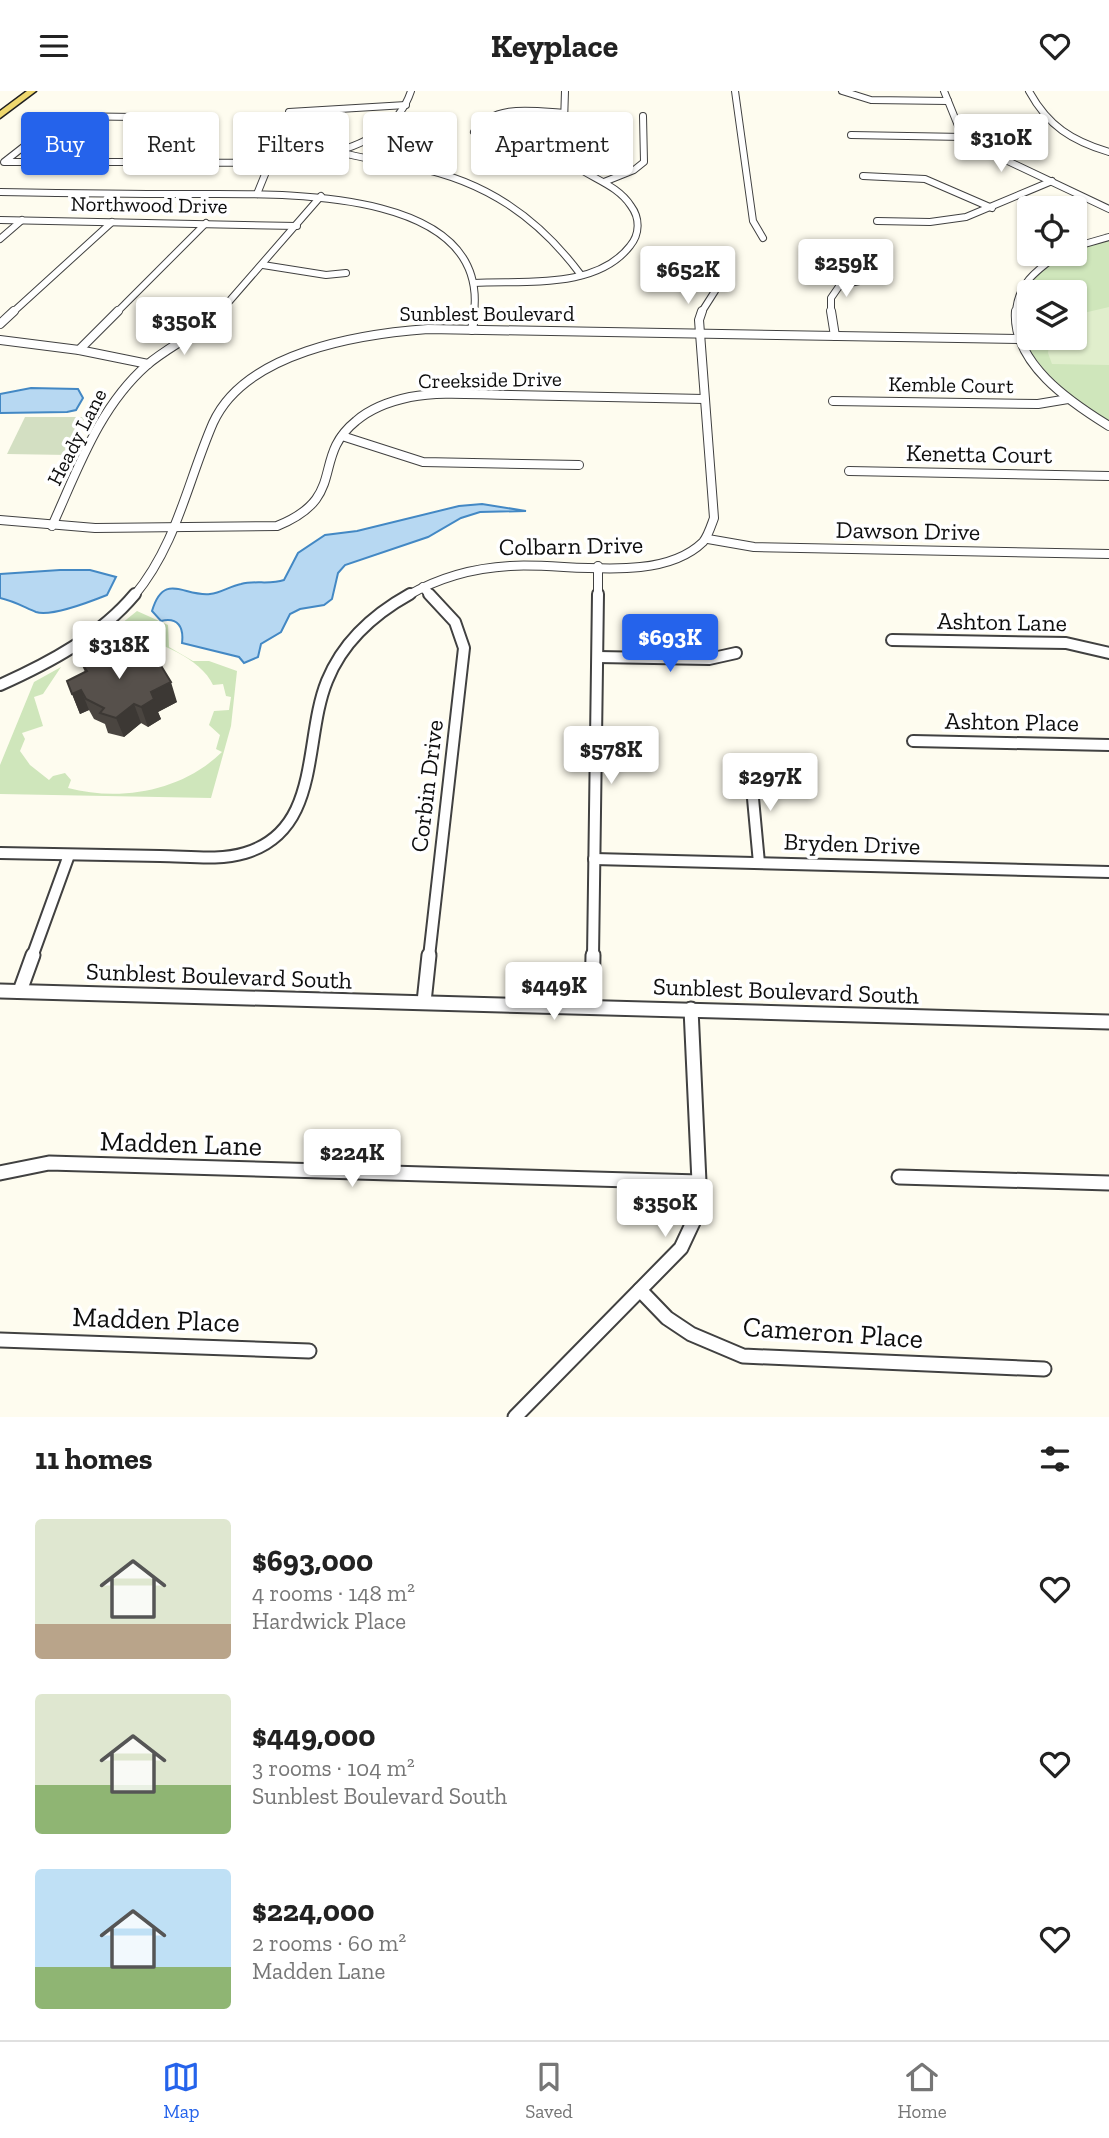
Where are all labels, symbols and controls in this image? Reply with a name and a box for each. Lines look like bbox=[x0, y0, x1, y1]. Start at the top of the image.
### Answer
icon: menu bbox=[35, 27, 73, 65]
text: Keyplace bbox=[491, 27, 618, 65]
icon: heart bbox=[1036, 27, 1074, 65]
chip: Buy bbox=[21, 112, 109, 175]
chip: Rent bbox=[123, 112, 219, 175]
chip: Filters bbox=[233, 112, 349, 175]
chip: New bbox=[363, 112, 457, 175]
chip: Apartment bbox=[471, 112, 633, 175]
pin: $310K bbox=[952, 115, 1050, 174]
text: $310K bbox=[970, 123, 1032, 151]
street label: Northwood Drive bbox=[70, 191, 228, 218]
map controls bbox=[1017, 196, 1087, 350]
button: locate bbox=[1017, 196, 1087, 266]
pin: $259K bbox=[797, 239, 895, 299]
pin: $652K bbox=[639, 247, 737, 306]
text: $259K bbox=[814, 248, 878, 276]
text: $652K bbox=[656, 255, 720, 283]
button: layers bbox=[1017, 280, 1087, 350]
pin: $350K bbox=[135, 297, 233, 357]
street label: Sunblest Boulevard bbox=[400, 301, 575, 326]
text: $350K bbox=[152, 306, 216, 334]
street label: Creekside Drive bbox=[418, 366, 562, 393]
street label: Kemble Court bbox=[888, 371, 1014, 398]
street label: Heady Lane bbox=[42, 384, 112, 489]
street label: Kenetta Court bbox=[906, 438, 1053, 469]
street label: Dawson Drive bbox=[835, 515, 981, 546]
street label: Colbarn Drive bbox=[499, 530, 643, 561]
street label: Ashton Lane bbox=[937, 606, 1067, 637]
pin: $693K bbox=[621, 615, 719, 674]
pin: $318K bbox=[70, 621, 168, 681]
text: $693K bbox=[638, 623, 702, 651]
text: $318K bbox=[89, 630, 149, 658]
street label: Ashton Place bbox=[945, 706, 1079, 737]
street label: Corbin Drive bbox=[404, 718, 449, 854]
pin: $578K bbox=[562, 727, 660, 786]
text: $578K bbox=[580, 735, 642, 763]
pin: $297K bbox=[721, 753, 819, 813]
text: $297K bbox=[739, 762, 801, 790]
street label: Bryden Drive bbox=[783, 827, 921, 860]
street label: Sunblest Boulevard South bbox=[85, 956, 353, 995]
pin: $449K bbox=[505, 963, 603, 1022]
text: $449K bbox=[521, 971, 587, 999]
street label: Sunblest Boulevard South bbox=[652, 971, 920, 1010]
street label: Madden Lane bbox=[99, 1124, 263, 1163]
pin: $224K bbox=[303, 1129, 401, 1189]
text: $224K bbox=[320, 1138, 384, 1166]
pin: $350K bbox=[616, 1179, 714, 1239]
text: $350K bbox=[633, 1188, 697, 1216]
street label: Madden Place bbox=[72, 1300, 240, 1339]
street label: Cameron Place bbox=[742, 1310, 924, 1355]
icon: filters bbox=[1036, 1440, 1074, 1478]
text: 11 homes bbox=[35, 1441, 153, 1477]
text: $693,000 bbox=[252, 1543, 373, 1579]
icon: home bbox=[91, 1547, 175, 1631]
icon: heart bbox=[1036, 1570, 1074, 1608]
text: 4 rooms · 148 m² bbox=[252, 1579, 415, 1607]
text: Hardwick Place bbox=[252, 1607, 406, 1635]
text: $449,000 bbox=[252, 1718, 375, 1754]
icon: home bbox=[91, 1722, 175, 1806]
icon: heart bbox=[1036, 1745, 1074, 1783]
text: 3 rooms · 104 m² bbox=[252, 1754, 415, 1782]
text: Sunblest Boulevard South bbox=[252, 1782, 507, 1810]
text: $224,000 bbox=[252, 1893, 375, 1929]
icon: home bbox=[91, 1897, 175, 1981]
icon: heart bbox=[1036, 1920, 1074, 1958]
text: 2 rooms · 60 m² bbox=[252, 1929, 406, 1957]
text: Madden Lane bbox=[252, 1957, 385, 1985]
tab: Map bbox=[162, 2058, 200, 2123]
tab: Saved bbox=[525, 2058, 573, 2123]
tab: Home bbox=[898, 2058, 947, 2123]

